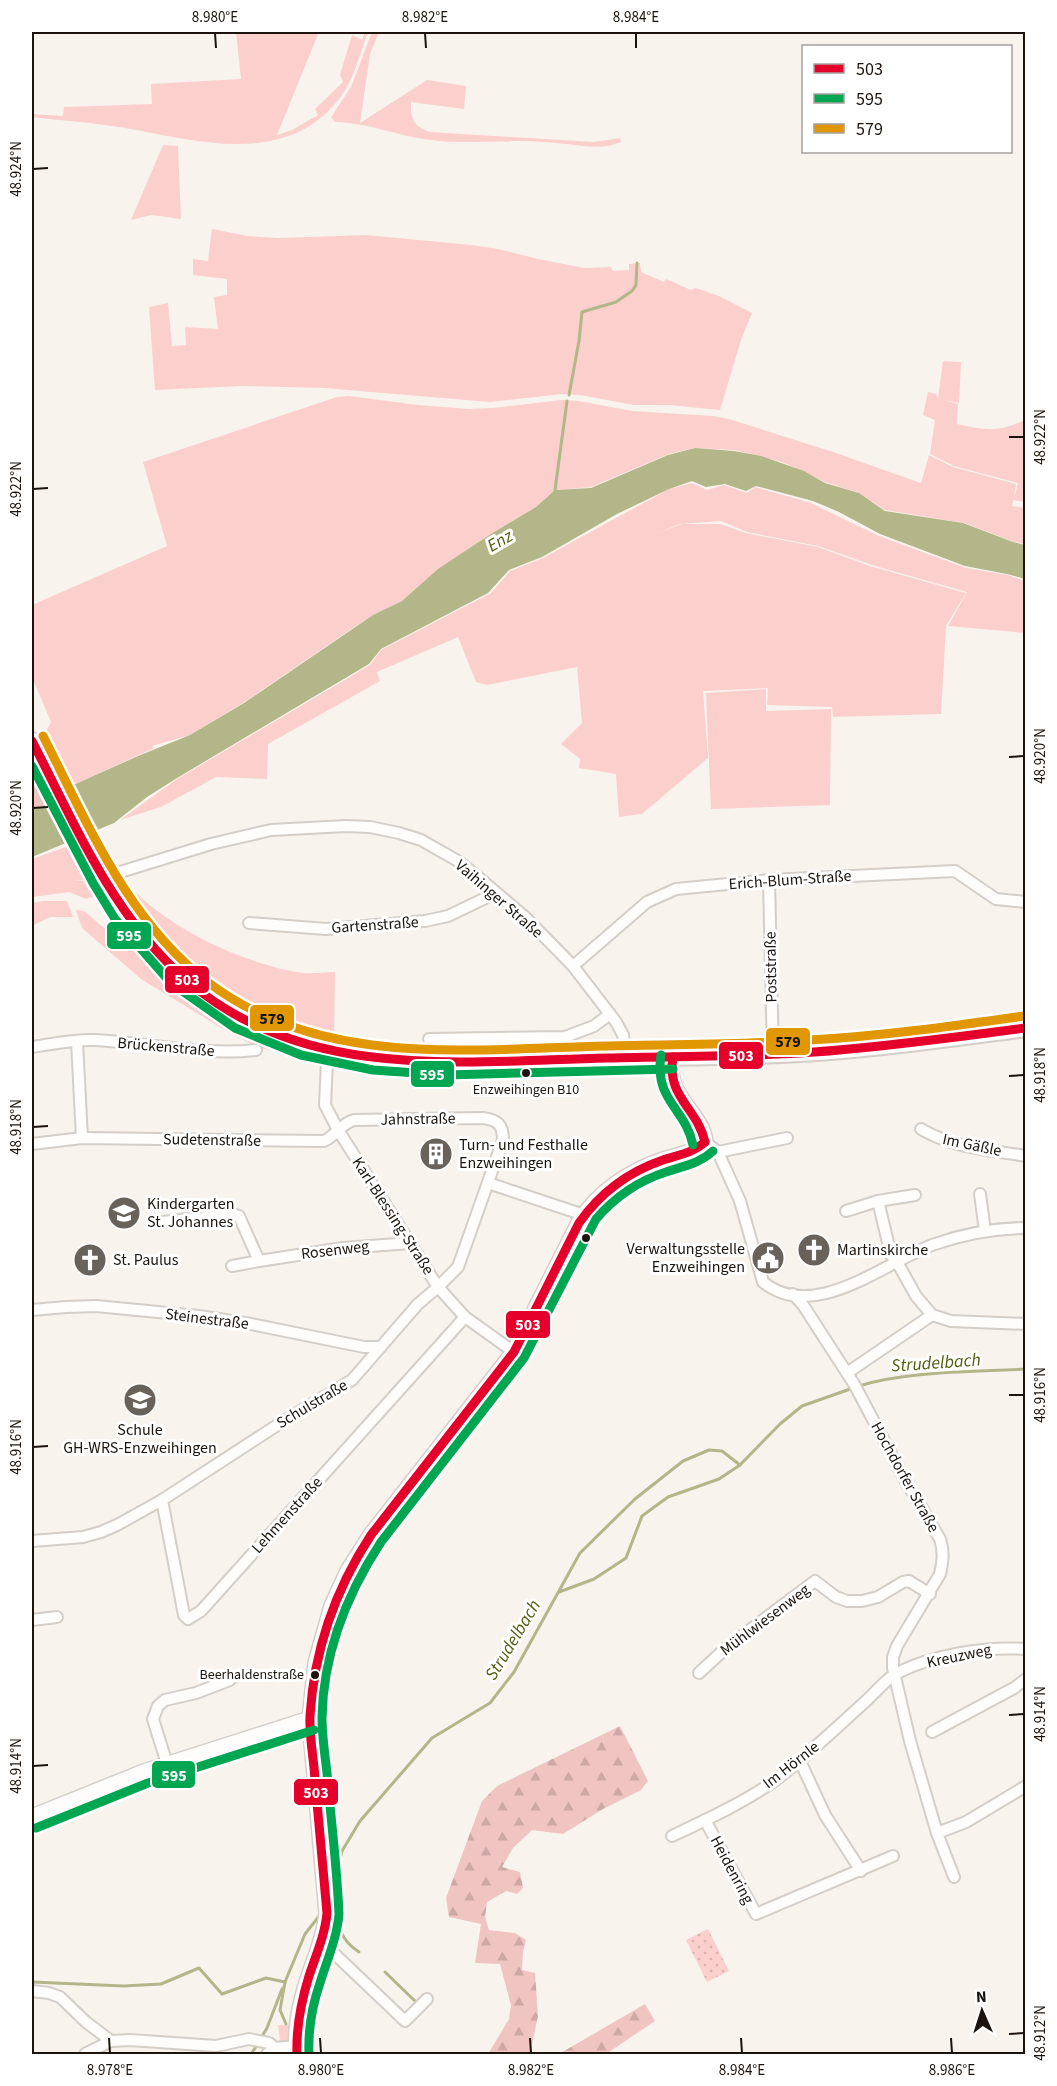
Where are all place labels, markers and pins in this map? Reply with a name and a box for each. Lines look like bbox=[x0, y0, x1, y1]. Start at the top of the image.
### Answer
marker: Enzweihingen B10 bbox=[520, 1067, 532, 1079]
place label: Enzweihingen B10 bbox=[473, 1080, 579, 1100]
place label: Turn- und Festhalle Enzweihingen bbox=[459, 1134, 588, 1174]
building icon: Turn- und Festhalle Enzweihingen bbox=[418, 1136, 454, 1172]
place label: Kindergarten St. Johannes bbox=[147, 1193, 234, 1233]
school or university icon: Kindergarten St. Johannes bbox=[106, 1195, 142, 1231]
unlabelled marker bbox=[580, 1232, 592, 1244]
church icon: Martinskirche bbox=[796, 1232, 832, 1268]
place label: Verwaltungsstelle Enzweihingen bbox=[626, 1238, 745, 1278]
place label: Martinskirche bbox=[837, 1239, 928, 1261]
public building icon: Verwaltungsstelle Enzweihingen bbox=[750, 1240, 786, 1276]
church icon: St. Paulus bbox=[72, 1242, 108, 1278]
place label: St. Paulus bbox=[113, 1249, 179, 1271]
school or university icon: Schule GH-WRS-Enzweihingen bbox=[122, 1382, 158, 1418]
place label: Schule GH-WRS-Enzweihingen bbox=[63, 1419, 217, 1459]
place label: Beerhaldenstraße bbox=[199, 1665, 304, 1685]
marker: Beerhaldenstraße bbox=[309, 1669, 321, 1681]

